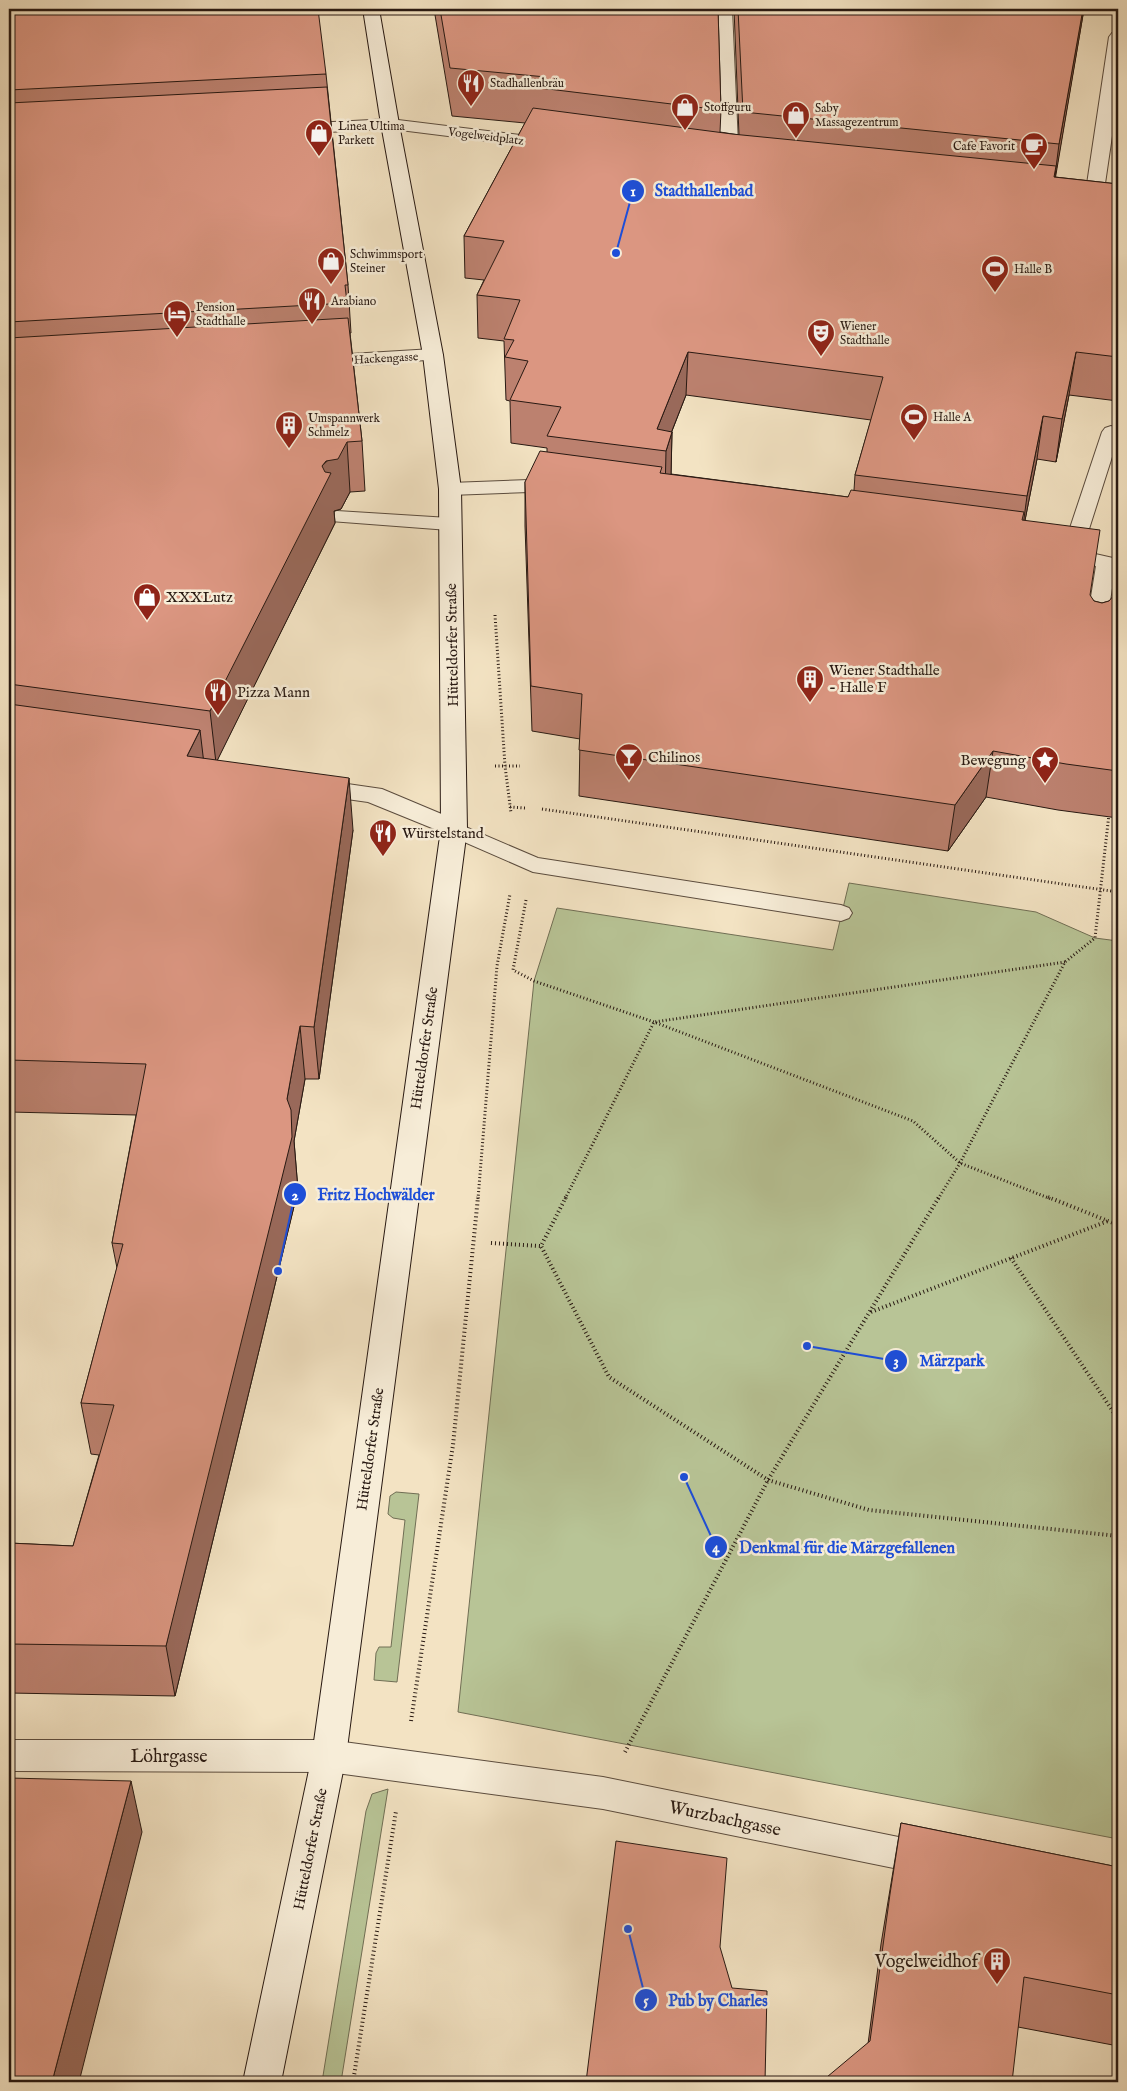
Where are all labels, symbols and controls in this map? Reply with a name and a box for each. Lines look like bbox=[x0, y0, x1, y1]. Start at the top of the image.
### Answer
restaurant icon: Stadhallenbräu bbox=[456, 68, 486, 107]
place label: Stadhallenbräu bbox=[490, 76, 564, 91]
shop icon: Stoffguru bbox=[670, 92, 700, 131]
place label: Stoffguru bbox=[704, 100, 751, 115]
shop icon: Saby Massagezentrum bbox=[781, 100, 811, 139]
place label: Saby Massagezentrum bbox=[815, 101, 899, 130]
shop icon: Linea Ultima Parkett bbox=[304, 118, 334, 157]
place label: Linea Ultima Parkett bbox=[338, 119, 406, 148]
street label: Vogelweidplatz bbox=[446, 124, 525, 150]
cafe icon: Cafe Favorit bbox=[1019, 131, 1049, 170]
place label: Cafe Favorit bbox=[953, 139, 1015, 154]
callout: Stadthallenbad bbox=[620, 175, 764, 206]
text: 1 bbox=[630, 182, 636, 201]
text: Stadthallenbad bbox=[655, 182, 754, 202]
shop icon: Schwimmsport Steiner bbox=[316, 246, 346, 285]
place label: Schwimmsport Steiner bbox=[350, 247, 423, 276]
sports icon: Halle B bbox=[980, 254, 1010, 293]
place label: Halle B bbox=[1014, 262, 1052, 277]
restaurant icon: Arabiano bbox=[297, 286, 327, 325]
place label: Arabiano bbox=[330, 294, 377, 309]
hotel icon: Pension Stadthalle bbox=[162, 299, 192, 338]
place label: Pension Stadthalle bbox=[196, 300, 246, 329]
theatre icon: Wiener Stadthalle bbox=[806, 318, 836, 357]
place label: Wiener Stadthalle bbox=[840, 319, 890, 348]
street label: Hackengasse bbox=[353, 349, 419, 368]
sports icon: Halle A bbox=[899, 402, 929, 441]
building icon: Umspannwerk Schmelz bbox=[274, 410, 304, 449]
place label: Halle A bbox=[933, 410, 972, 425]
place label: Umspannwerk Schmelz bbox=[308, 411, 380, 440]
shop icon: XXXLutz bbox=[132, 582, 162, 621]
street label: Hütteldorfer Straße bbox=[442, 583, 463, 707]
place label: XXXLutz bbox=[166, 588, 233, 607]
place label: Wiener Stadthalle - Halle F bbox=[829, 661, 940, 697]
building icon: Wiener Stadthalle - Halle F bbox=[795, 664, 825, 703]
restaurant icon: Pizza Mann bbox=[203, 677, 233, 716]
place label: Pizza Mann bbox=[237, 683, 310, 702]
bar icon: Chilinos bbox=[614, 742, 644, 781]
place icon: Bewegung bbox=[1030, 745, 1060, 784]
place label: Chilinos bbox=[648, 748, 700, 767]
place label: Bewegung bbox=[960, 751, 1027, 770]
restaurant icon: Würstelstand bbox=[368, 818, 398, 857]
place label: Würstelstand bbox=[402, 824, 485, 843]
street label: Hütteldorfer Straße bbox=[406, 985, 443, 1111]
callout: Fritz Hochwälder bbox=[283, 1179, 445, 1210]
text: 2 bbox=[291, 1186, 299, 1205]
text: Fritz Hochwälder bbox=[317, 1186, 435, 1206]
callout: Märzpark bbox=[884, 1345, 994, 1376]
text: 3 bbox=[893, 1352, 899, 1371]
text: Märzpark bbox=[919, 1352, 985, 1372]
street label: Hütteldorfer Straße bbox=[352, 1386, 389, 1512]
callout: Denkmal für die Märzgefallenen bbox=[704, 1532, 964, 1563]
text: 4 bbox=[712, 1538, 720, 1557]
text: Denkmal für die Märzgefallenen bbox=[739, 1539, 955, 1559]
street label: Löhrgasse bbox=[130, 1746, 208, 1769]
street label: Hütteldorfer Straße bbox=[289, 1786, 332, 1912]
street label: Wurzbachgasse bbox=[666, 1796, 783, 1843]
building icon: Vogelweidhof bbox=[982, 1946, 1012, 1985]
place label: Vogelweidhof bbox=[874, 1951, 981, 1974]
callout: Pub by Charles bbox=[633, 1985, 778, 2016]
text: 5 bbox=[643, 1991, 649, 2010]
text: Pub by Charles bbox=[668, 1992, 768, 2012]

